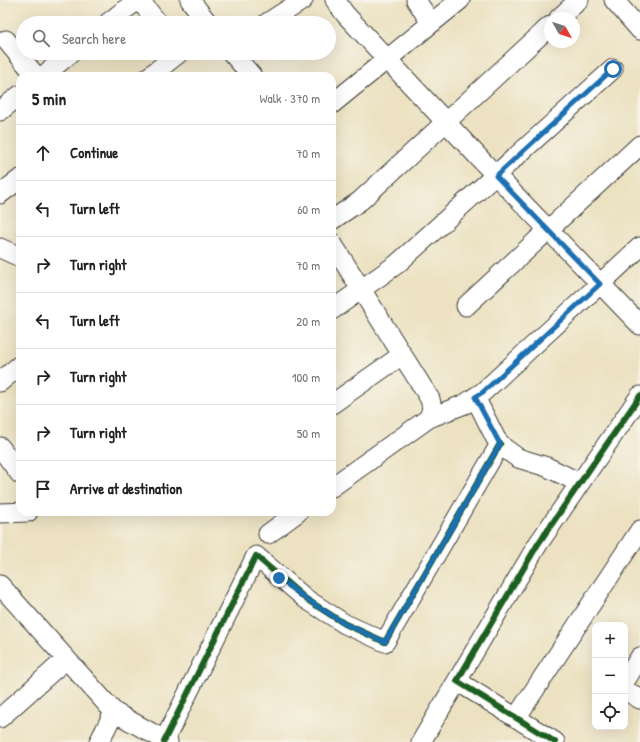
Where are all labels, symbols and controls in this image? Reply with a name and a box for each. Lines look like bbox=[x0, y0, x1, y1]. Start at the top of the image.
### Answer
north arrow bbox=[544, 12, 580, 48]
search box bbox=[16, 16, 336, 60]
icon: search bbox=[30, 27, 52, 49]
text: Search here bbox=[62, 28, 126, 49]
route start bbox=[604, 60, 622, 78]
text: 5 min bbox=[32, 87, 66, 110]
text: Walk · 370 m bbox=[260, 89, 320, 107]
icon: ahead bbox=[32, 142, 54, 164]
text: Continue bbox=[70, 142, 118, 163]
text: 70 m bbox=[296, 144, 320, 162]
icon: left bbox=[32, 198, 54, 220]
text: Turn left bbox=[70, 198, 120, 219]
text: 60 m bbox=[297, 200, 320, 218]
icon: right bbox=[32, 254, 54, 276]
text: Turn right bbox=[70, 254, 126, 275]
text: 70 m bbox=[296, 256, 320, 274]
icon: left bbox=[32, 310, 54, 332]
text: Turn left bbox=[70, 310, 120, 331]
text: 20 m bbox=[296, 312, 320, 330]
icon: right bbox=[32, 366, 54, 388]
text: Turn right bbox=[70, 366, 126, 387]
text: 100 m bbox=[292, 368, 320, 386]
icon: right bbox=[32, 422, 54, 444]
text: Turn right bbox=[70, 422, 126, 443]
text: 50 m bbox=[297, 424, 320, 442]
icon: arrive bbox=[32, 478, 54, 500]
text: Arrive at destination bbox=[70, 478, 182, 499]
route end bbox=[270, 569, 288, 587]
map controls bbox=[592, 622, 628, 730]
button: + bbox=[592, 622, 628, 658]
button: − bbox=[592, 658, 628, 694]
button: locate bbox=[592, 694, 628, 730]

